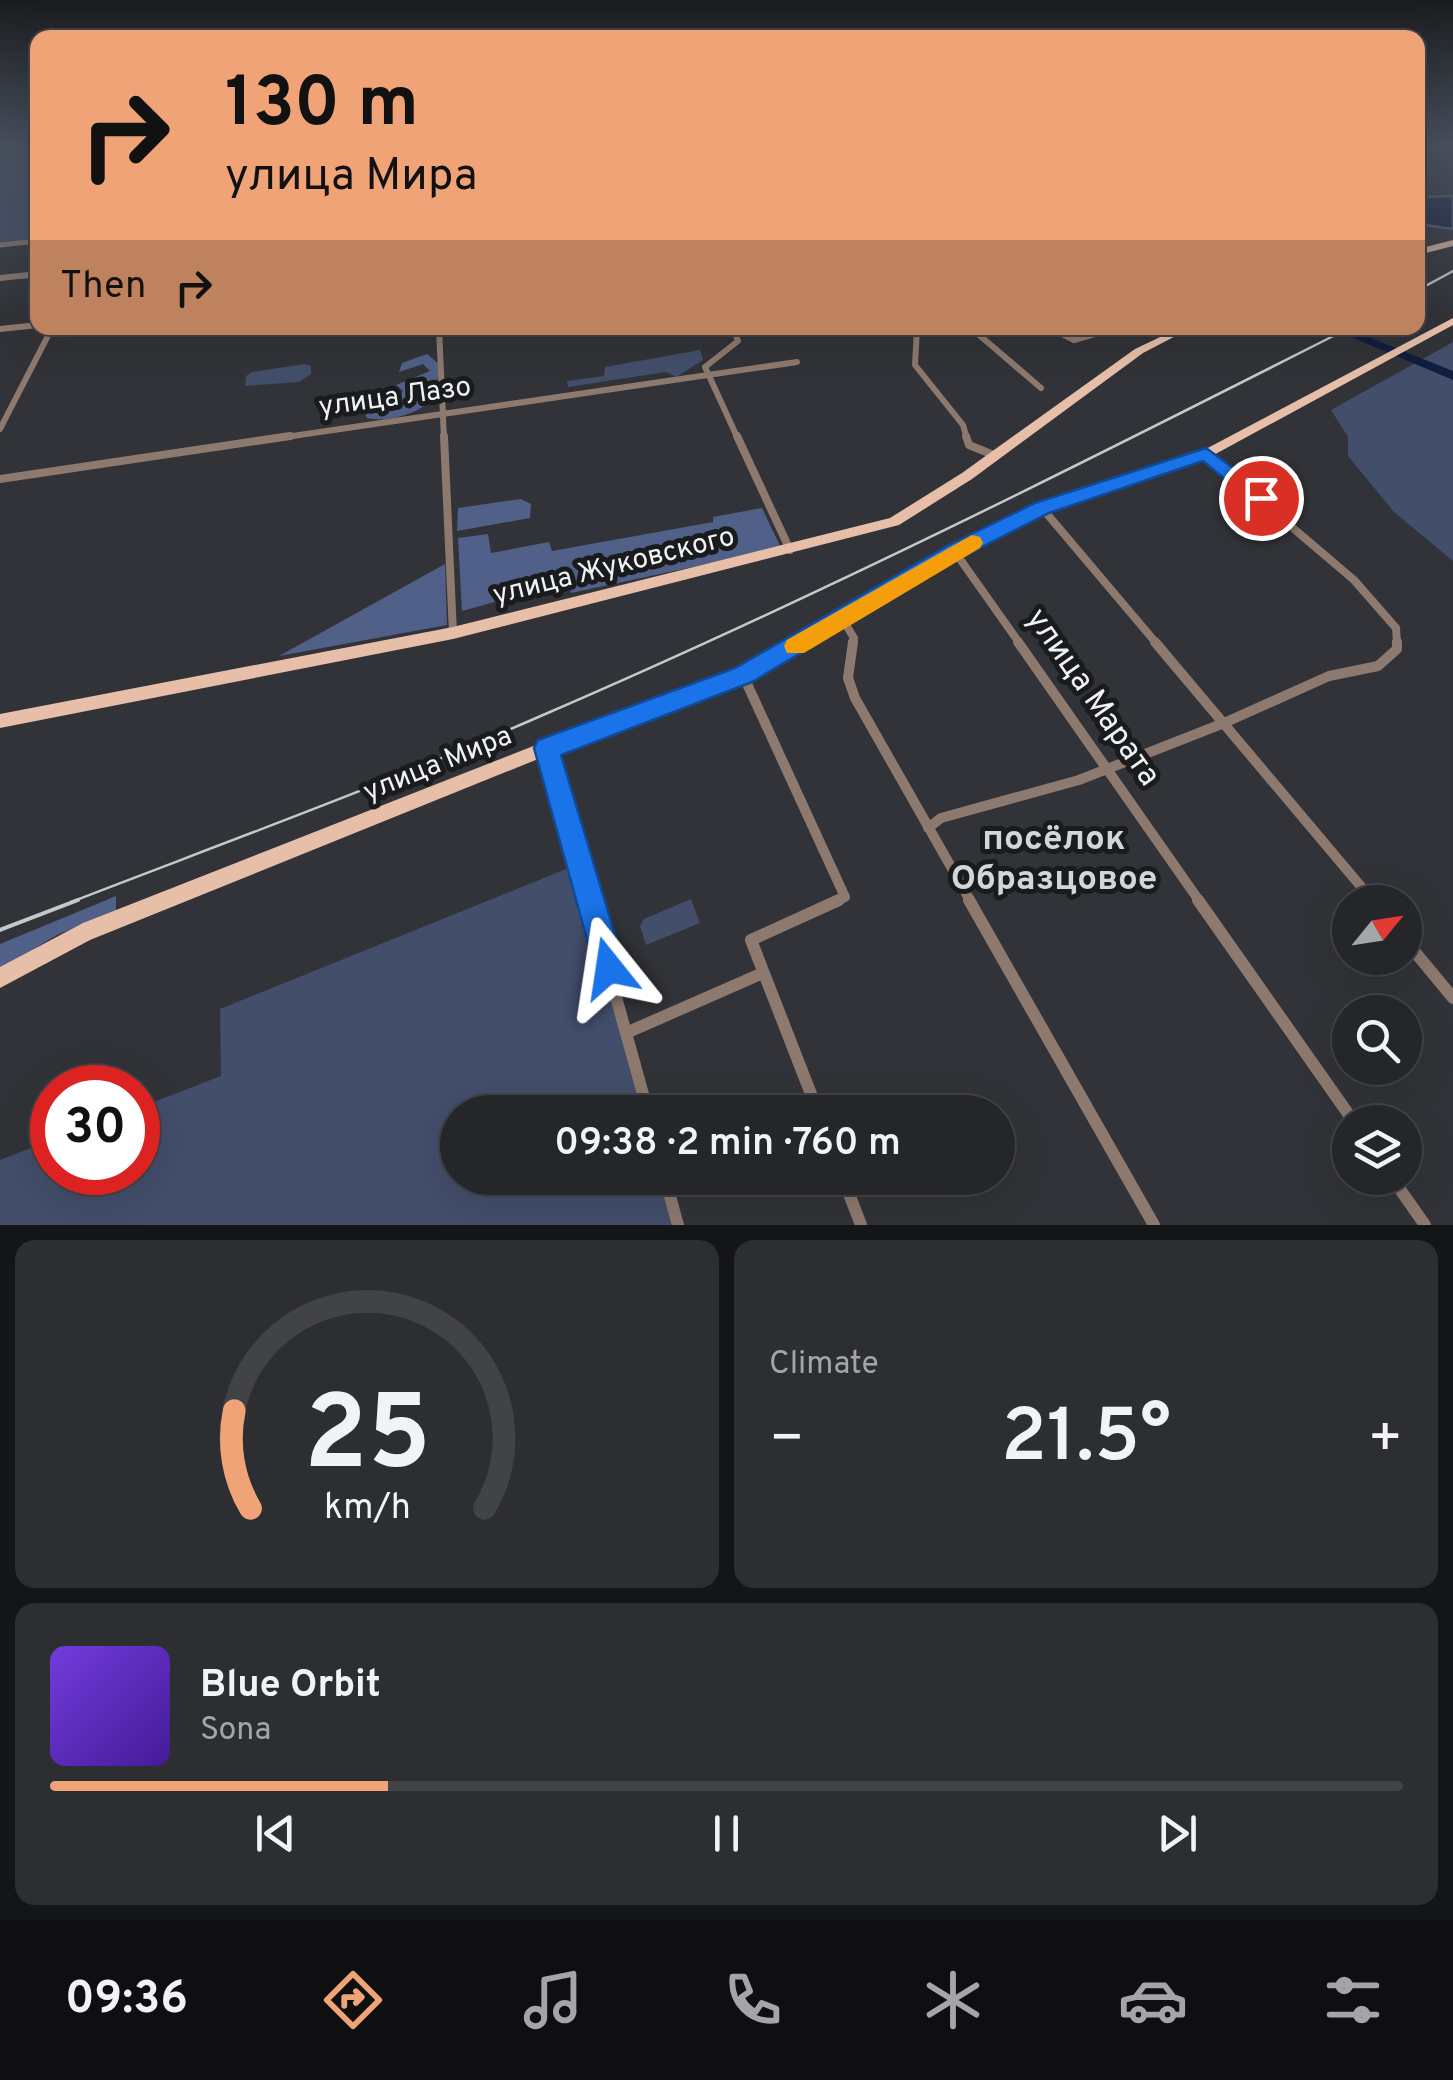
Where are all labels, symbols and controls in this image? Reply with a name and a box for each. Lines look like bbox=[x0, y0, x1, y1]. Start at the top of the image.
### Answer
text: 130 m bbox=[225, 62, 419, 151]
icon: right bbox=[60, 70, 190, 200]
text: улица Мира bbox=[225, 149, 477, 206]
icon: right bbox=[166, 260, 221, 315]
text: Then bbox=[60, 263, 146, 312]
street label: улица Лазо bbox=[316, 369, 474, 427]
pin bbox=[1219, 456, 1304, 541]
icon: arrive bbox=[1234, 471, 1289, 526]
street label: улица Жуковского bbox=[489, 520, 739, 614]
street label: улица Марата bbox=[1016, 601, 1168, 795]
street label: улица Мира bbox=[358, 719, 518, 811]
district label: посёлок Образцовое bbox=[951, 818, 1157, 902]
north arrow bbox=[1332, 885, 1422, 975]
map controls bbox=[1332, 885, 1422, 1195]
position arrow bbox=[557, 916, 661, 1020]
button: search bbox=[1332, 995, 1422, 1085]
speed limit sign: 30 bbox=[30, 1065, 160, 1195]
button: layers bbox=[1332, 1105, 1422, 1195]
text: 09:38 · 2 min · 760 m bbox=[554, 1120, 901, 1169]
text: Climate bbox=[769, 1345, 879, 1385]
text: 25 bbox=[303, 1374, 431, 1506]
text: 21.5° bbox=[1001, 1393, 1171, 1488]
text: − bbox=[769, 1406, 804, 1476]
text: + bbox=[1368, 1406, 1403, 1476]
text: km/h bbox=[324, 1486, 410, 1532]
text: Blue Orbit bbox=[200, 1662, 381, 1711]
text: Sona bbox=[200, 1711, 271, 1751]
icon: previous bbox=[248, 1806, 303, 1861]
icon: pause bbox=[699, 1806, 754, 1861]
icon: next bbox=[1150, 1806, 1205, 1861]
icon: directions bbox=[318, 1965, 388, 2035]
icon: music bbox=[518, 1965, 588, 2035]
icon: phone bbox=[718, 1965, 788, 2035]
icon: climate bbox=[918, 1965, 988, 2035]
icon: car bbox=[1118, 1965, 1188, 2035]
icon: filters bbox=[1318, 1965, 1388, 2035]
text: 09:36 bbox=[65, 1972, 188, 2029]

